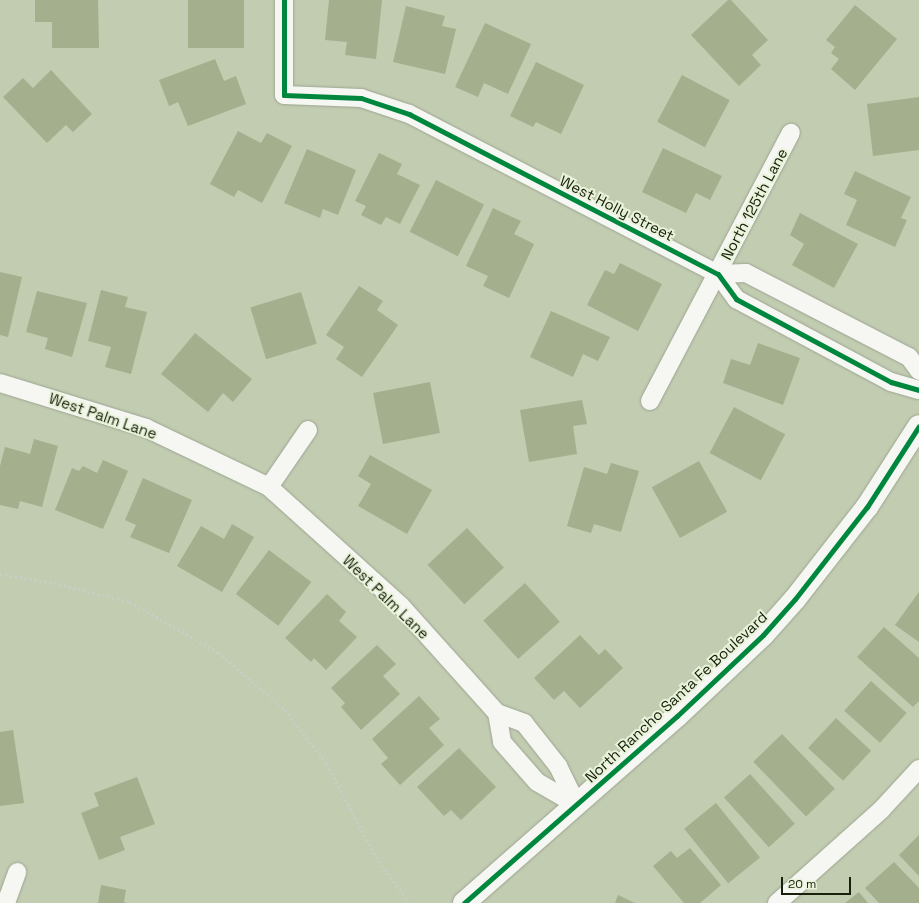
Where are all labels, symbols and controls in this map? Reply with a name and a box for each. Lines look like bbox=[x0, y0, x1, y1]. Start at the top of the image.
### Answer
street label: North 125th Lane bbox=[717, 145, 791, 263]
street label: West Holly Street bbox=[557, 171, 677, 245]
street label: West Palm Lane bbox=[47, 389, 159, 443]
street label: West Palm Lane bbox=[339, 551, 433, 643]
street label: North Rancho Santa Fe Boulevard bbox=[581, 608, 771, 786]
scale bar bbox=[783, 869, 853, 895]
text: 20 m bbox=[788, 876, 816, 892]

